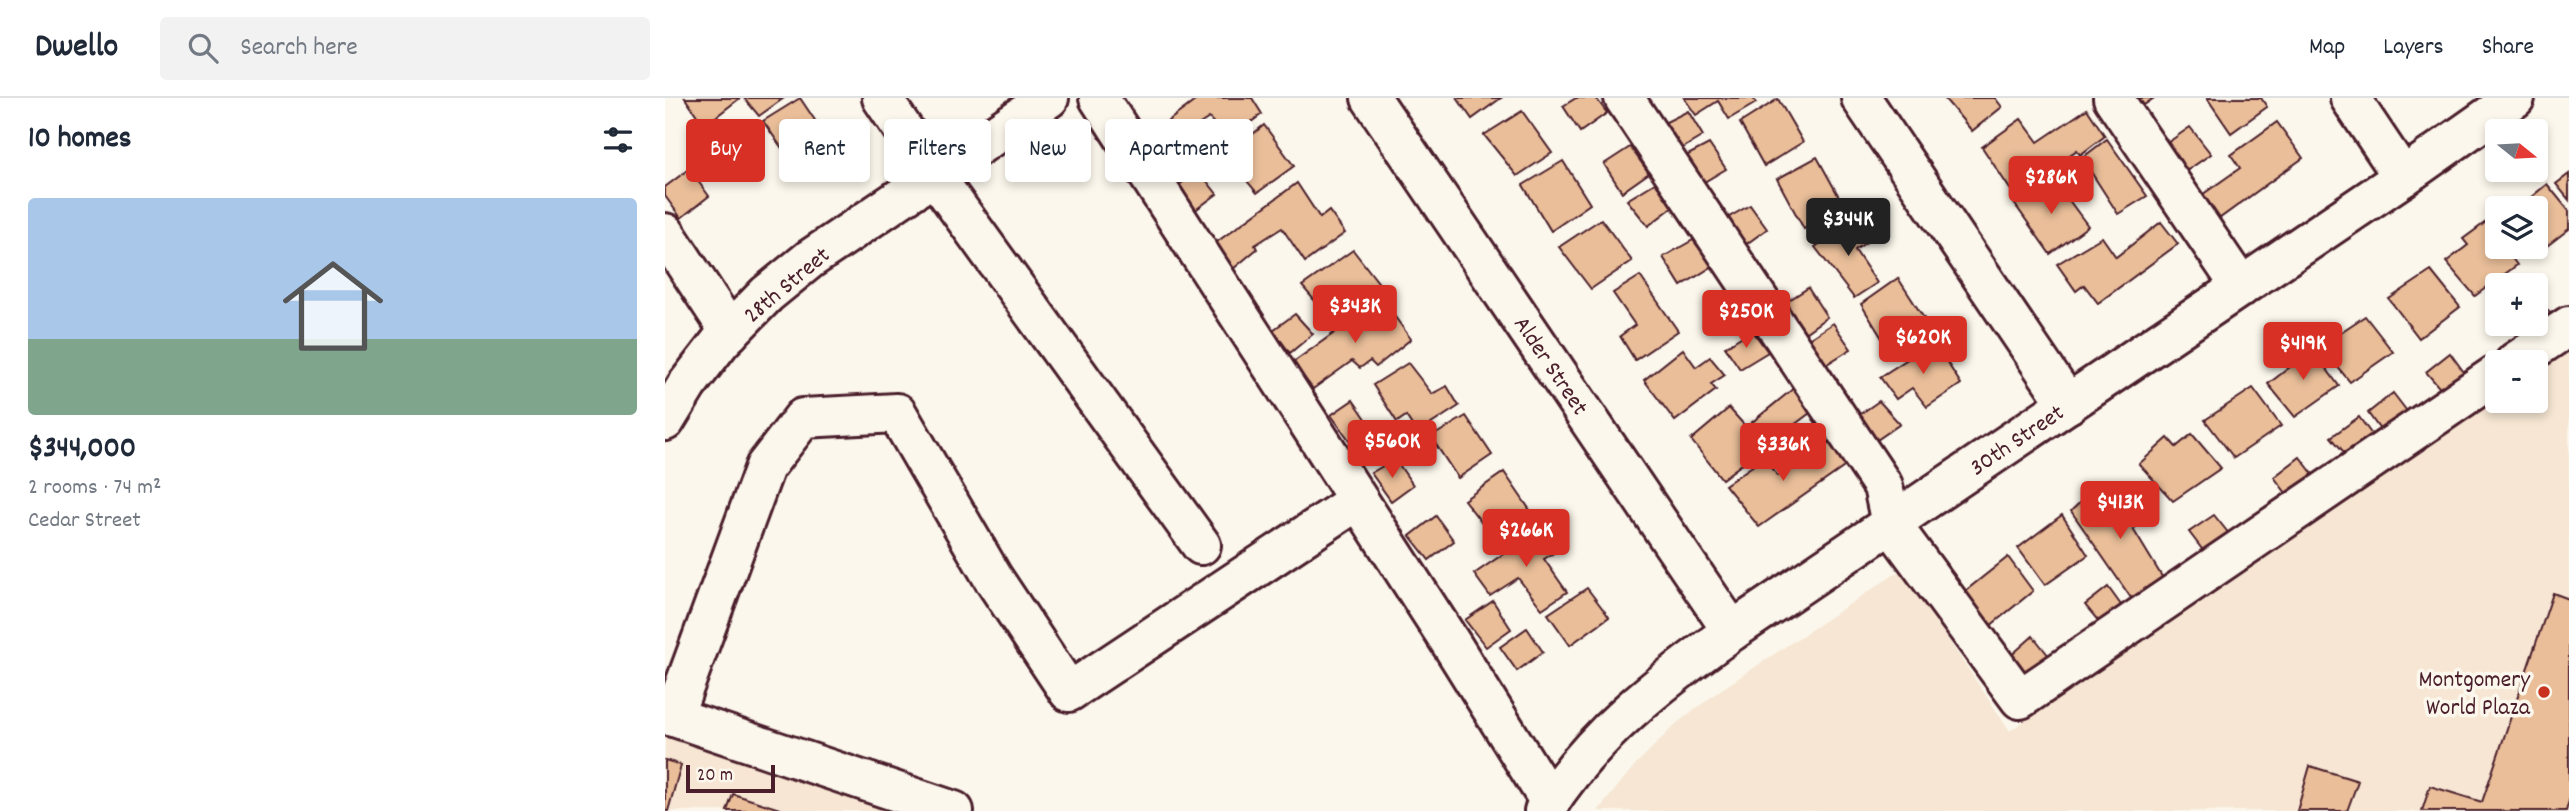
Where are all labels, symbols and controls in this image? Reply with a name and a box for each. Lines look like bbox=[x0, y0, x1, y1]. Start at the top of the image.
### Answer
search box bbox=[160, 17, 650, 80]
text: Dwello bbox=[35, 25, 118, 72]
icon: search bbox=[184, 29, 222, 67]
text: Search here bbox=[240, 30, 358, 67]
text: Map bbox=[2309, 31, 2345, 65]
text: Layers bbox=[2383, 31, 2444, 65]
text: Share bbox=[2482, 31, 2534, 65]
text: 10 homes bbox=[28, 119, 131, 162]
chip: Buy bbox=[686, 119, 765, 182]
chip: Rent bbox=[779, 119, 870, 182]
chip: Filters bbox=[884, 119, 991, 182]
chip: New bbox=[1005, 119, 1091, 182]
chip: Apartment bbox=[1105, 119, 1253, 182]
north arrow bbox=[2485, 119, 2548, 182]
map controls bbox=[2485, 119, 2548, 413]
icon: filters bbox=[599, 121, 637, 159]
pin: $286K bbox=[2002, 156, 2100, 216]
text: $286K bbox=[2025, 162, 2077, 195]
button: layers bbox=[2485, 196, 2548, 259]
pin: $344K bbox=[1799, 198, 1897, 258]
text: $344K bbox=[1822, 204, 1874, 237]
street label: 28th Street bbox=[737, 240, 839, 333]
icon: home bbox=[270, 243, 396, 369]
button: + bbox=[2485, 273, 2548, 336]
pin: $343K bbox=[1306, 286, 1404, 345]
pin: $250K bbox=[1697, 290, 1795, 350]
text: $343K bbox=[1329, 291, 1381, 324]
text: $250K bbox=[1718, 296, 1774, 329]
street label: Alder Street bbox=[1504, 310, 1595, 423]
pin: $620K bbox=[1874, 316, 1972, 376]
text: $620K bbox=[1895, 322, 1951, 355]
pin: $419K bbox=[2254, 322, 2352, 382]
text: $419K bbox=[2279, 328, 2327, 361]
button: − bbox=[2485, 350, 2548, 413]
street label: 30th Street bbox=[1964, 397, 2072, 486]
pin: $560K bbox=[1343, 420, 1441, 480]
pin: $336K bbox=[1734, 424, 1832, 483]
text: $560K bbox=[1364, 426, 1420, 459]
text: $344,000 bbox=[28, 429, 136, 472]
text: $336K bbox=[1756, 429, 1810, 462]
text: 2 rooms · 74 m² bbox=[28, 472, 161, 505]
pin: $413K bbox=[2071, 482, 2169, 541]
text: $413K bbox=[2096, 487, 2144, 520]
text: Cedar Street bbox=[28, 505, 141, 538]
pin: $266K bbox=[1477, 510, 1575, 569]
text: $266K bbox=[1499, 515, 1553, 548]
place label: Montgomery World Plaza bbox=[2418, 664, 2531, 726]
marker: Montgomery World Plaza bbox=[2536, 684, 2552, 700]
scale bar bbox=[686, 762, 775, 794]
text: 20 m bbox=[697, 763, 733, 790]

